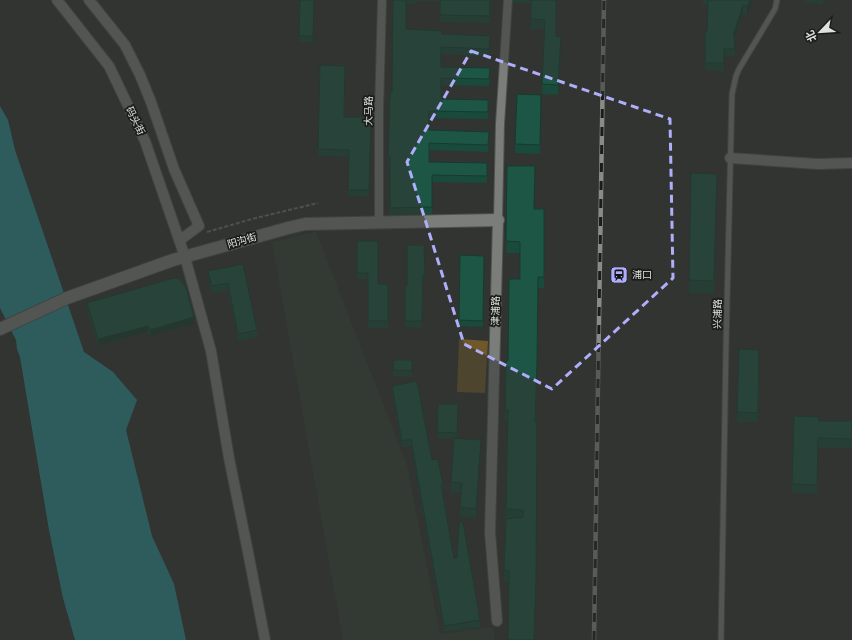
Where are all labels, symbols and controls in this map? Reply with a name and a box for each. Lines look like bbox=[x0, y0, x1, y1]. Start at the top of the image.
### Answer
north arrow bbox=[800, 12, 840, 52]
text: 北 bbox=[802, 28, 821, 44]
street label: 大马路 bbox=[362, 96, 376, 126]
street label: 码头街 bbox=[122, 104, 148, 138]
street label: 阳沟街 bbox=[226, 230, 258, 252]
station icon: 浦口 bbox=[609, 265, 629, 285]
place label: 浦口 bbox=[632, 268, 652, 282]
street label: 津浦路 bbox=[489, 296, 503, 326]
street label: 兴浦路 bbox=[711, 299, 725, 329]

